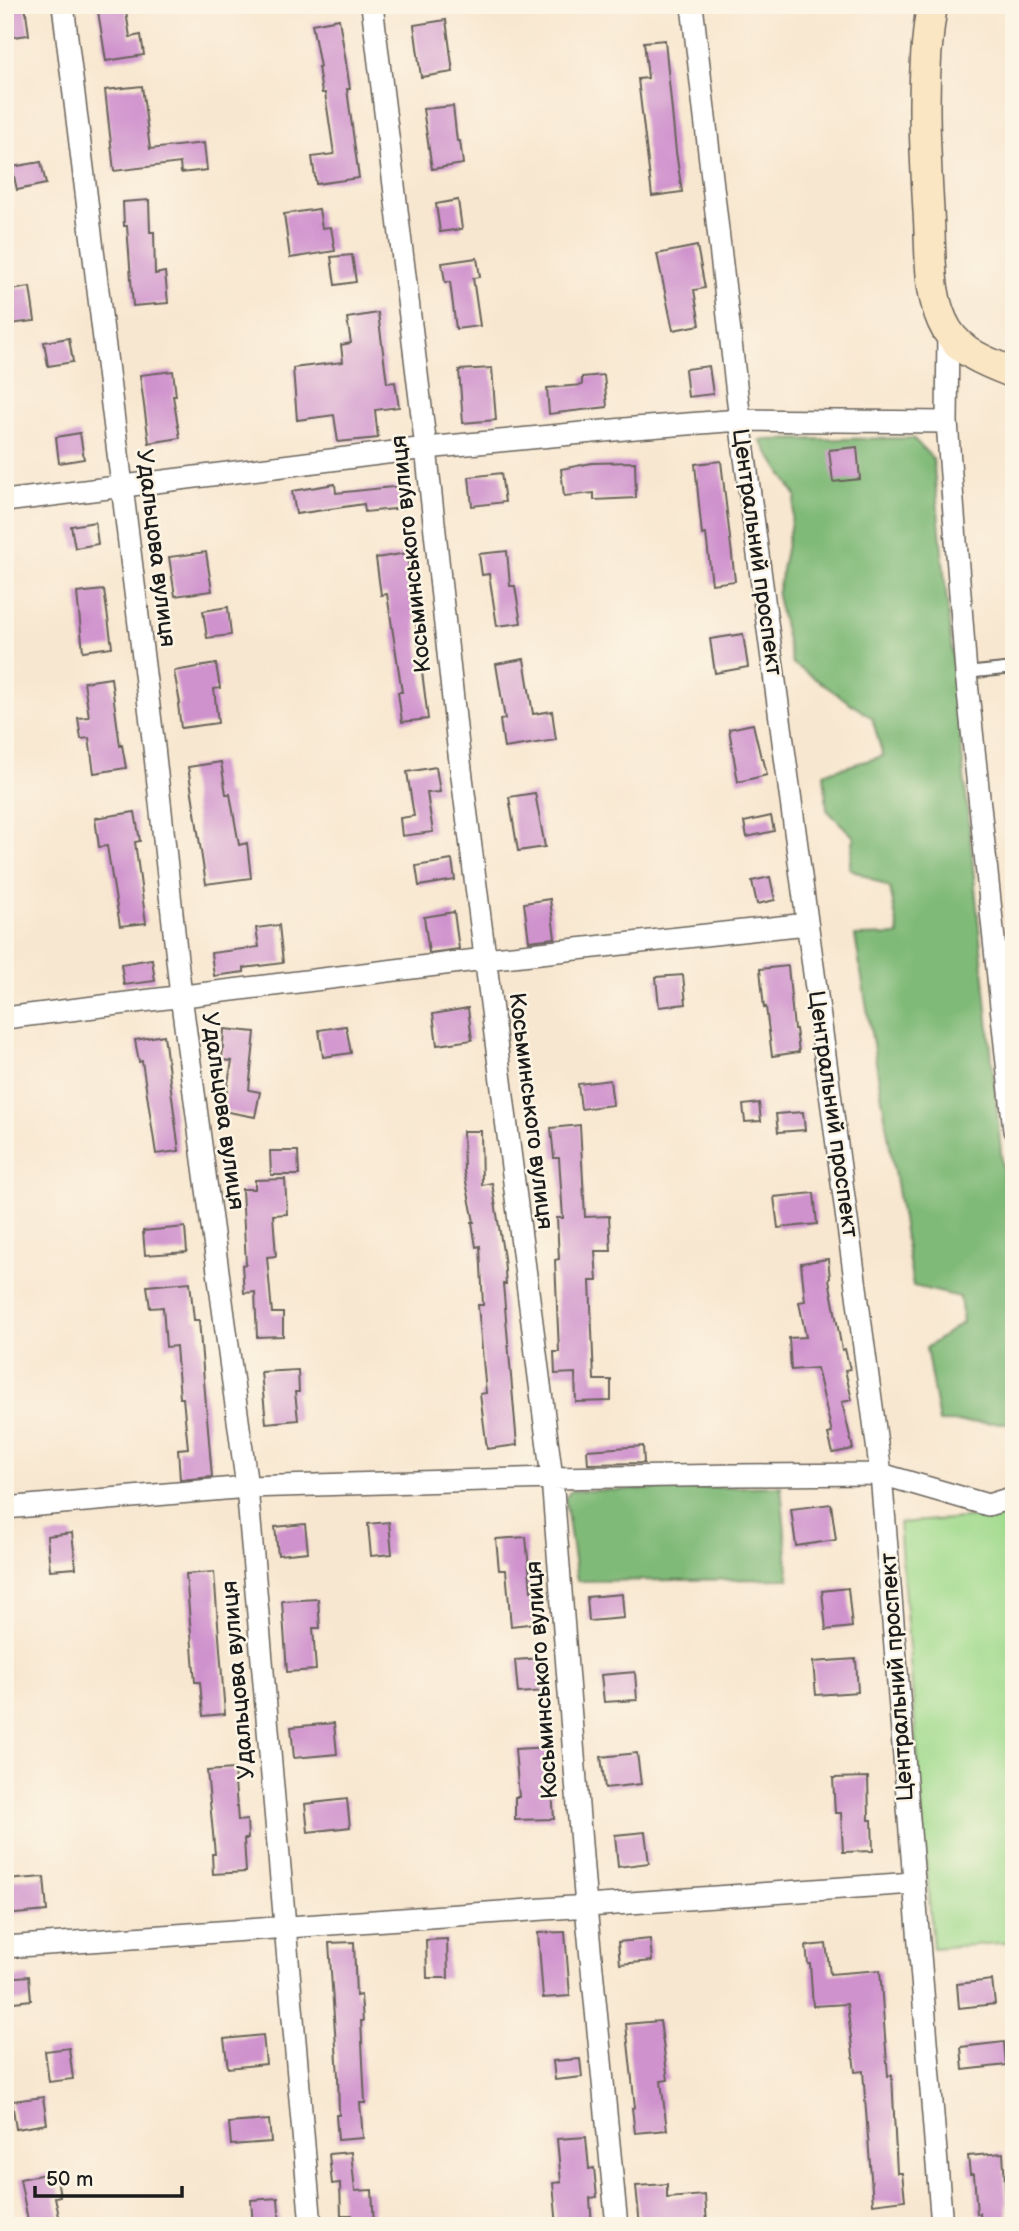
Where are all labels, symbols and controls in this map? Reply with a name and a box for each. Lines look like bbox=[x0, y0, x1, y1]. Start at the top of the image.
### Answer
street label: Центральний проспект bbox=[726, 427, 788, 678]
street label: Косьминського вулиця bbox=[385, 434, 437, 674]
street label: Удальцова вулиця bbox=[130, 447, 182, 649]
street label: Центральний проспект bbox=[802, 989, 864, 1240]
street label: Косьминського вулиця bbox=[503, 991, 559, 1231]
street label: Удальцова вулиця bbox=[195, 1010, 251, 1212]
street label: Центральний проспект bbox=[874, 1552, 920, 1802]
street label: Косьминського вулиця bbox=[520, 1560, 564, 1800]
street label: Удальцова вулиця bbox=[215, 1580, 261, 1780]
scale bar bbox=[35, 2154, 182, 2198]
text: 50 m bbox=[46, 2167, 93, 2192]

